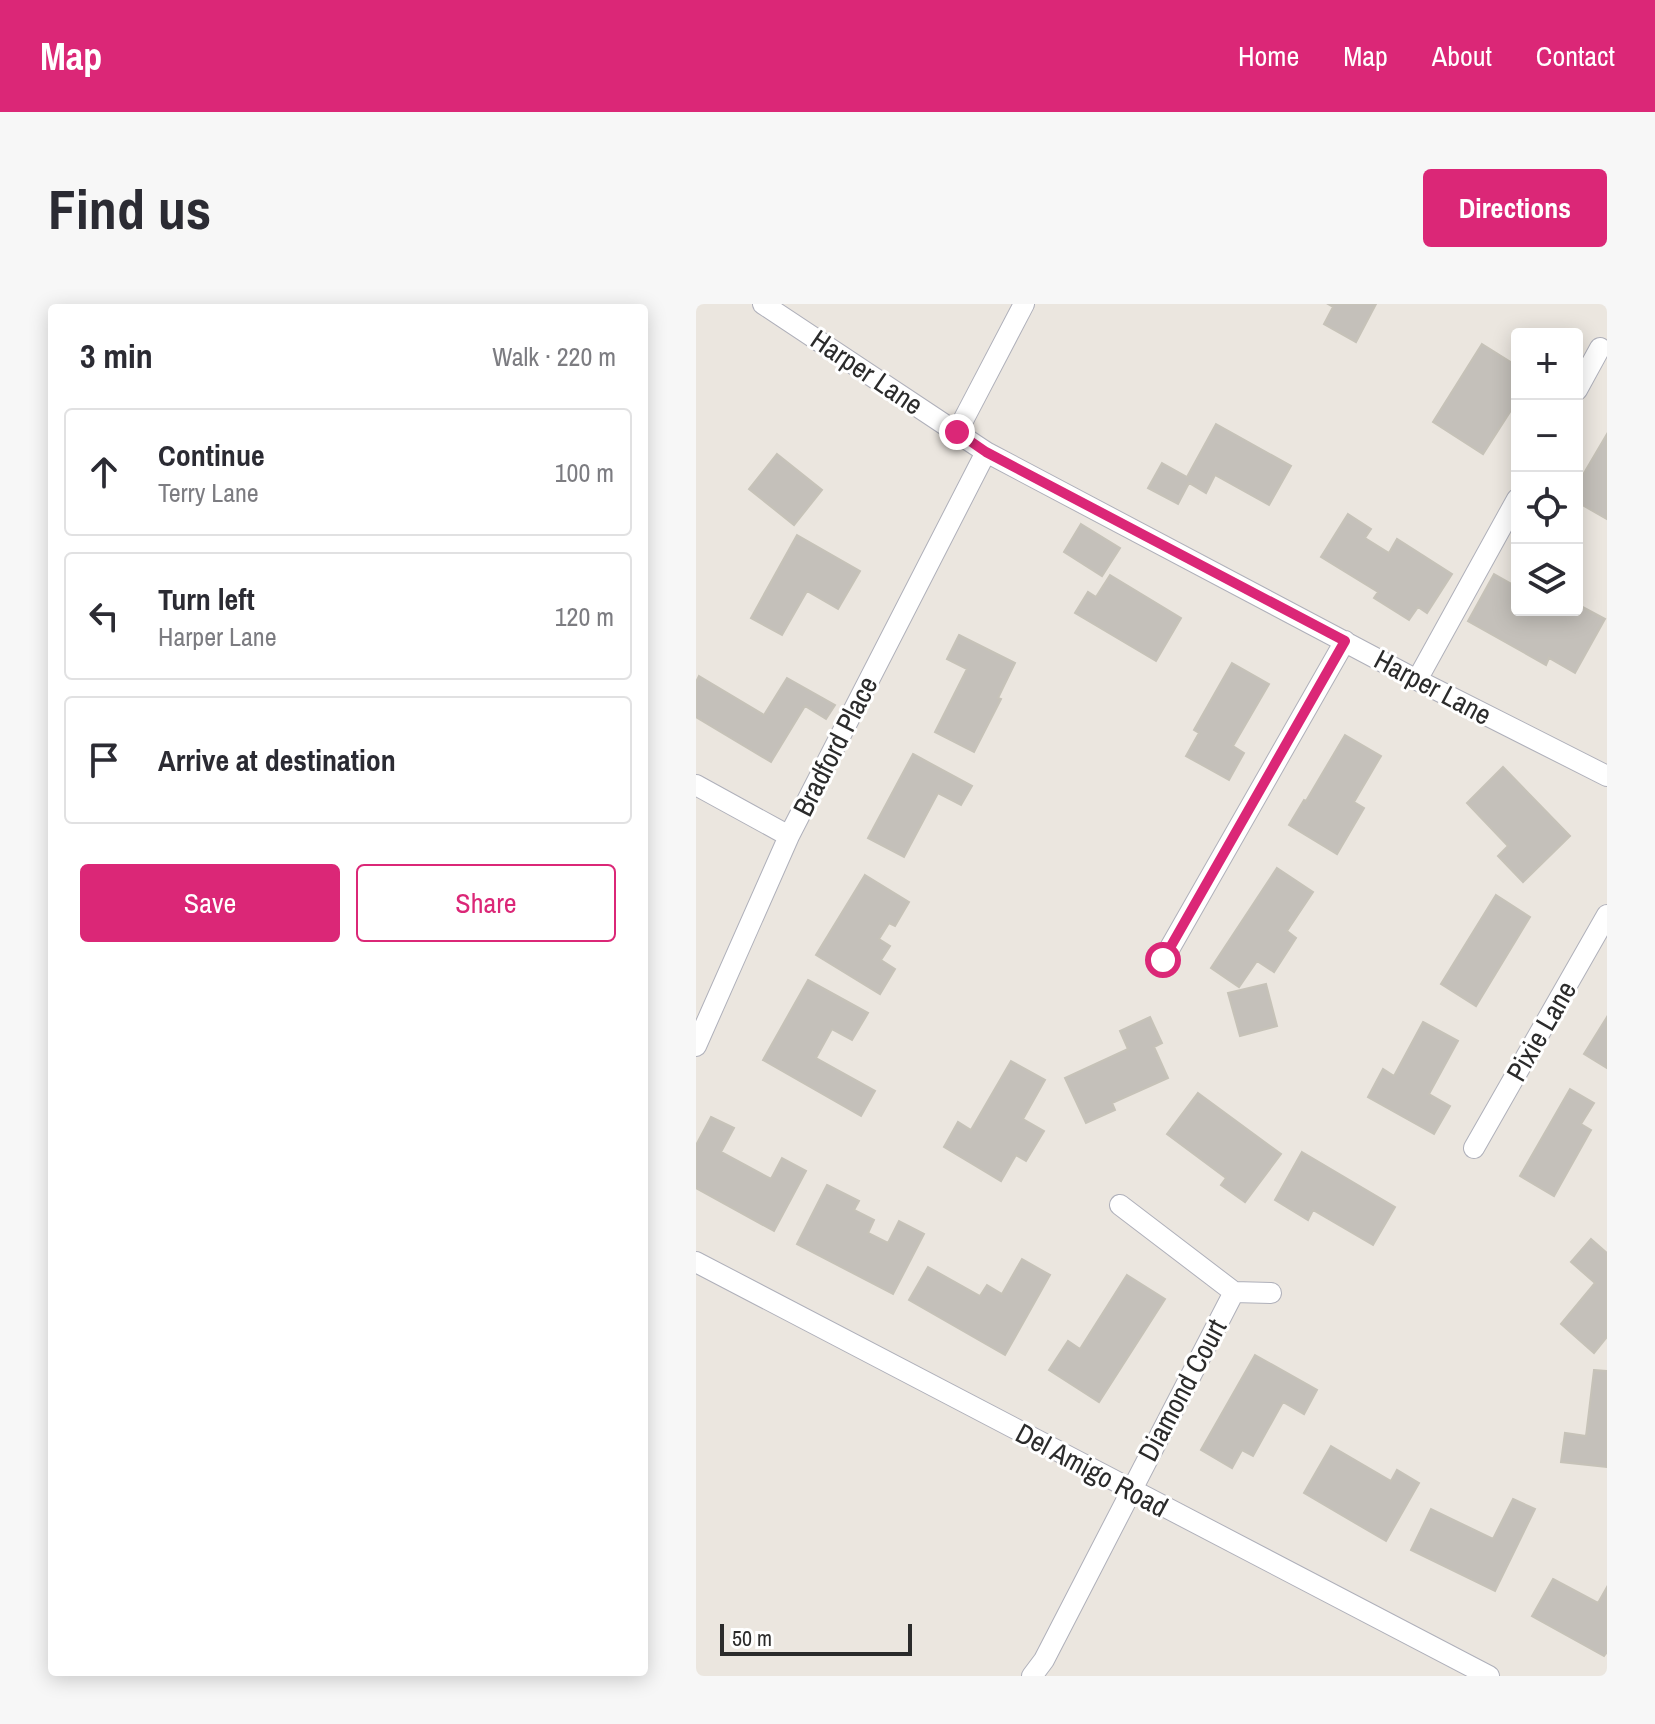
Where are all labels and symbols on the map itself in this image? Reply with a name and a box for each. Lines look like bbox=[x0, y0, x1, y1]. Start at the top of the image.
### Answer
street label: Harper Lane bbox=[803, 321, 931, 423]
route end bbox=[939, 414, 975, 450]
street label: Harper Lane bbox=[1368, 640, 1498, 734]
street label: Bradford Place bbox=[784, 670, 886, 822]
route start bbox=[1145, 942, 1181, 978]
street label: Pixie Lane bbox=[1497, 974, 1585, 1088]
street label: Diamond Court bbox=[1129, 1312, 1235, 1468]
street label: Del Amigo Road bbox=[1009, 1414, 1175, 1526]
scale bar bbox=[720, 1620, 912, 1656]

